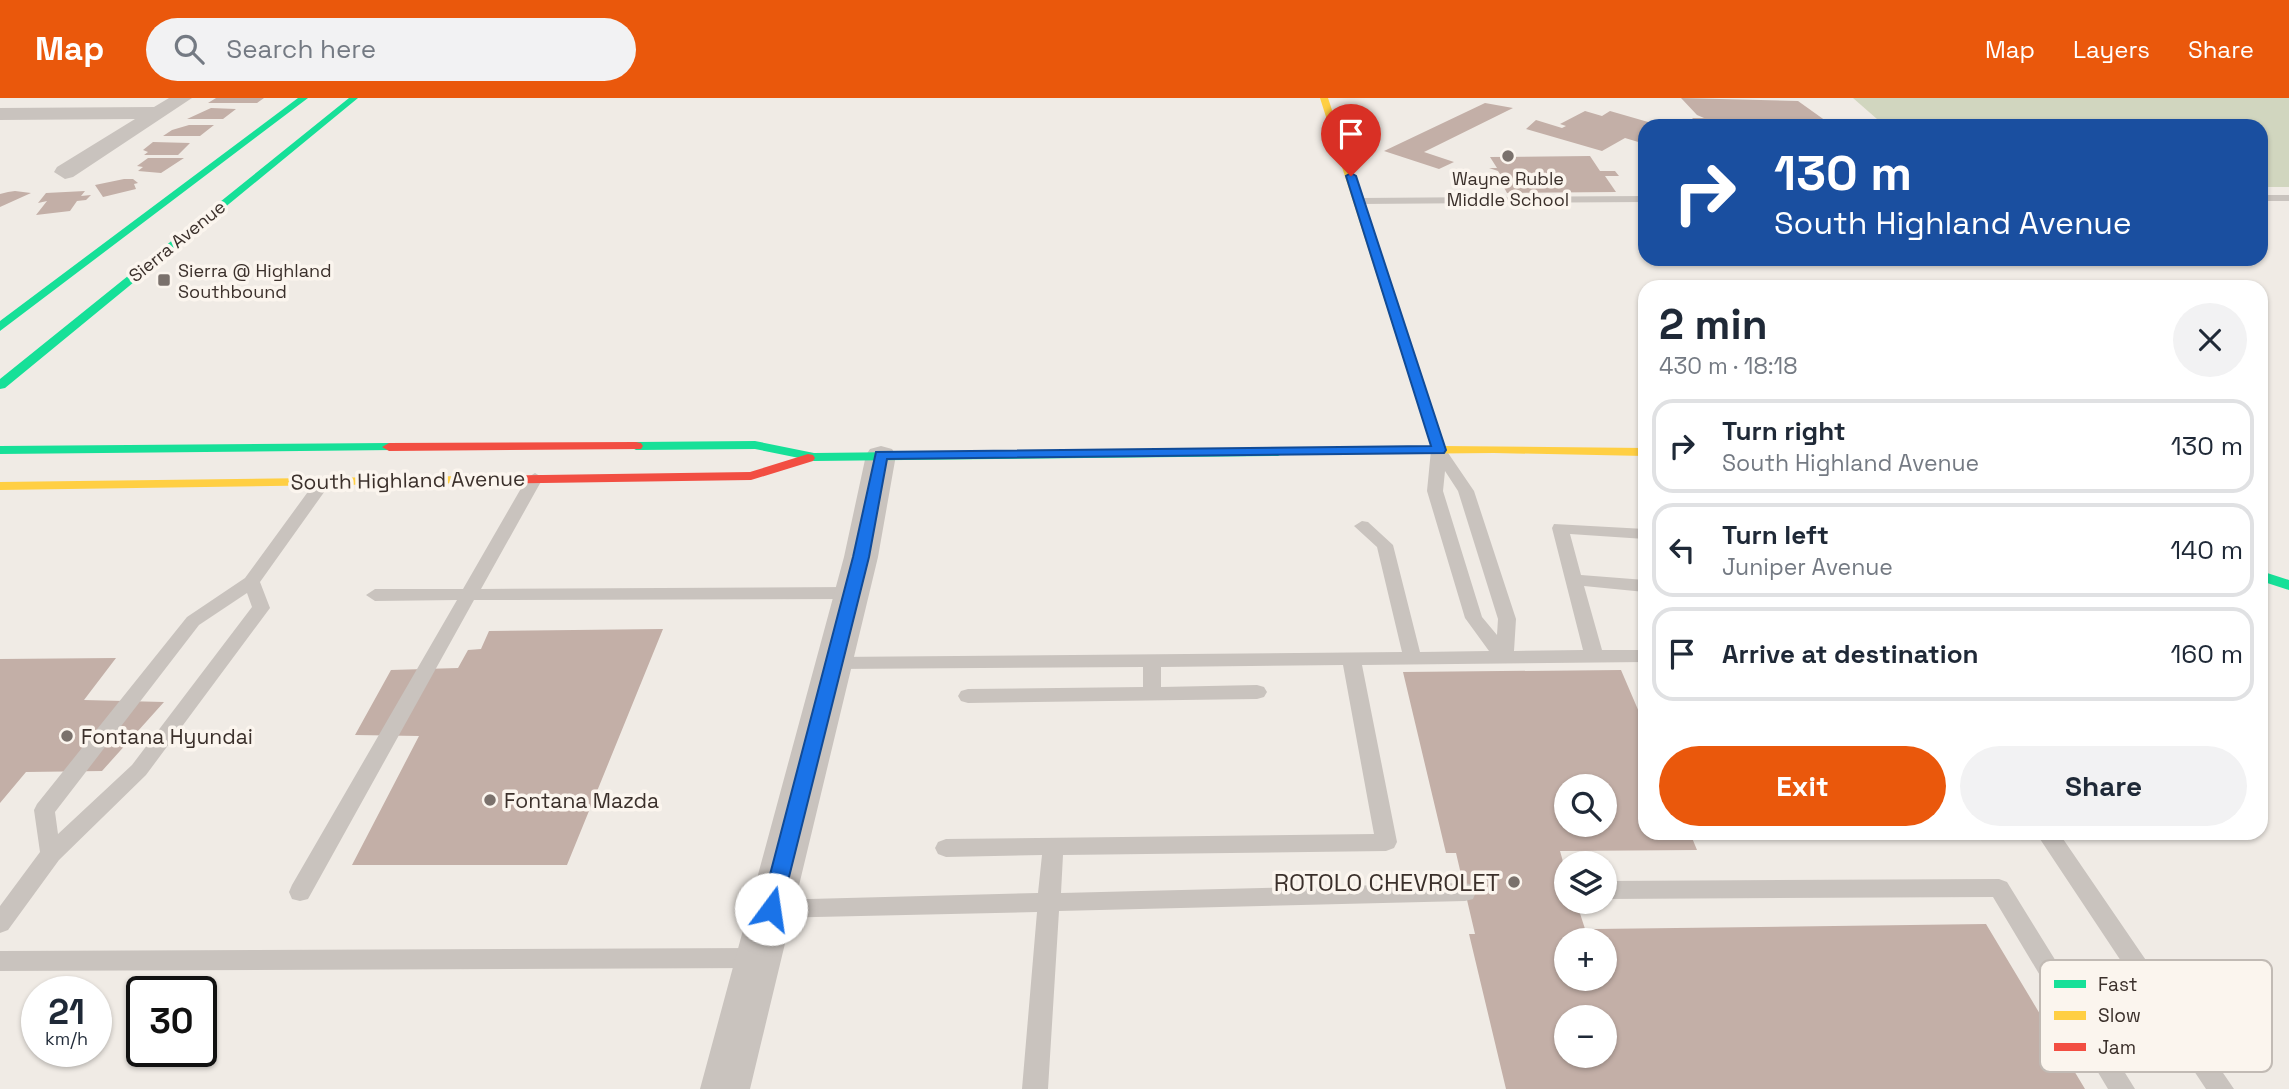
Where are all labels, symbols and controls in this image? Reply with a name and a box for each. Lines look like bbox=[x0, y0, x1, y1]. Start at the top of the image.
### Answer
search box bbox=[146, 18, 636, 81]
text: Map bbox=[35, 28, 104, 70]
icon: search bbox=[170, 30, 208, 68]
text: Search here bbox=[226, 32, 376, 66]
text: Map bbox=[1985, 34, 2035, 65]
text: Layers bbox=[2073, 34, 2150, 65]
text: Share bbox=[2188, 34, 2254, 65]
pin bbox=[1321, 104, 1381, 176]
icon: arrive bbox=[1332, 115, 1370, 153]
text: 130 m bbox=[1774, 142, 1912, 204]
icon: right bbox=[1659, 147, 1750, 238]
marker: Wayne Ruble Middle School bbox=[1500, 148, 1516, 164]
place label: Wayne Ruble Middle School bbox=[1447, 167, 1569, 211]
street label: Sierra Avenue bbox=[124, 195, 230, 287]
text: South Highland Avenue bbox=[1774, 203, 2132, 243]
place label: Sierra @ Highland Southbound bbox=[178, 259, 332, 303]
marker: Sierra @ Highland Southbound bbox=[156, 272, 172, 288]
text: 2 min bbox=[1659, 298, 1768, 351]
button: close bbox=[2173, 303, 2247, 377]
text: 430 m · 18:18 bbox=[1659, 351, 1798, 381]
text: Turn right bbox=[1722, 414, 1846, 448]
icon: right bbox=[1663, 427, 1701, 465]
text: 130 m bbox=[2171, 429, 2243, 463]
text: South Highland Avenue bbox=[1722, 448, 1979, 478]
street label: South Highland Avenue bbox=[290, 464, 526, 496]
text: Turn left bbox=[1722, 518, 1829, 552]
icon: left bbox=[1663, 531, 1701, 569]
text: 140 m bbox=[2170, 533, 2243, 567]
text: Juniper Avenue bbox=[1722, 552, 1893, 582]
icon: arrive bbox=[1663, 635, 1701, 673]
text: Arrive at destination bbox=[1722, 637, 1979, 671]
text: 160 m bbox=[2171, 637, 2243, 671]
place label: Fontana Hyundai bbox=[81, 723, 253, 750]
marker: Fontana Hyundai bbox=[59, 728, 75, 744]
button: Exit bbox=[1659, 746, 1946, 826]
button: Share bbox=[1960, 746, 2247, 826]
map controls bbox=[1554, 774, 1617, 1068]
button: search bbox=[1554, 774, 1617, 837]
place label: Fontana Mazda bbox=[504, 787, 659, 814]
marker: Fontana Mazda bbox=[482, 792, 498, 808]
button: layers bbox=[1554, 851, 1617, 914]
place label: ROTOLO CHEVROLET bbox=[1274, 867, 1500, 898]
position arrow bbox=[734, 872, 808, 946]
marker: ROTOLO CHEVROLET bbox=[1506, 874, 1522, 890]
button: + bbox=[1554, 928, 1617, 991]
legend bbox=[2040, 960, 2272, 1072]
text: Fast bbox=[2098, 972, 2138, 997]
speed limit sign: 30 bbox=[126, 976, 217, 1067]
text: 21 bbox=[48, 990, 85, 1034]
text: Slow bbox=[2098, 1003, 2141, 1028]
button: − bbox=[1554, 1005, 1617, 1068]
text: km/h bbox=[45, 1027, 88, 1050]
text: Jam bbox=[2098, 1035, 2136, 1060]

